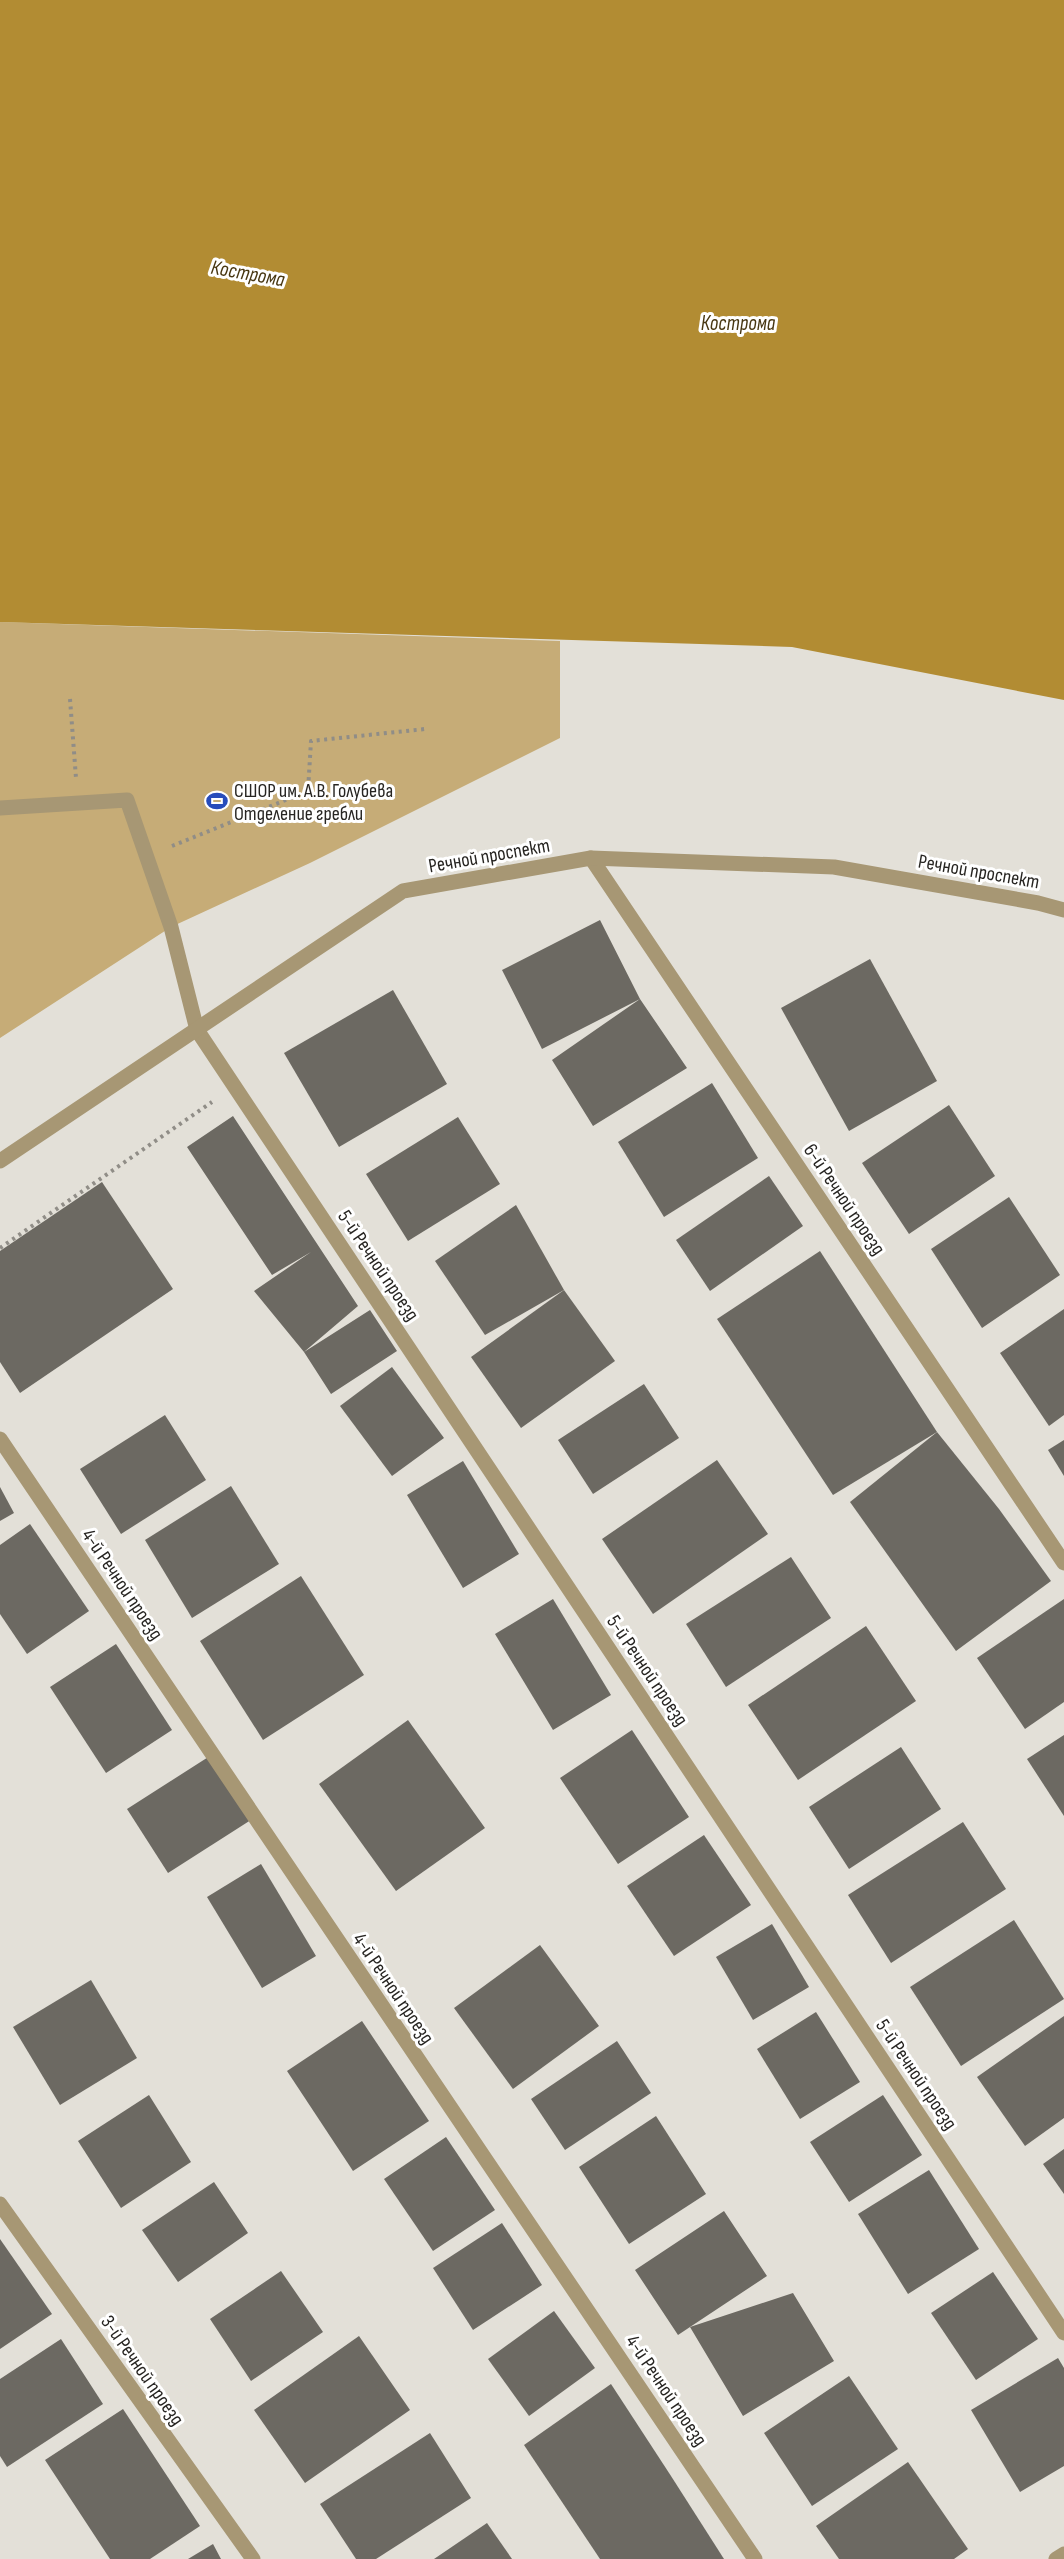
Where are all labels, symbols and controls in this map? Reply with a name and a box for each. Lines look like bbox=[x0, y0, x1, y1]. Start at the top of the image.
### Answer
water label: Кострома bbox=[209, 255, 287, 292]
water label: Кострома bbox=[701, 311, 776, 336]
place label: СШОР им. А.В. Голубева Отделение гребли bbox=[234, 779, 393, 826]
sports icon: СШОР им. А.В. Голубева Отделение гребли bbox=[205, 789, 229, 813]
street label: Речной проспект bbox=[427, 834, 552, 878]
street label: Речной проспект bbox=[916, 850, 1041, 894]
street label: 6-й Речной проезд bbox=[798, 1139, 890, 1260]
street label: 5-й Речной проезд bbox=[332, 1206, 424, 1325]
street label: 4-й Речной проезд bbox=[76, 1525, 168, 1645]
street label: 5-й Речной проезд bbox=[601, 1611, 693, 1730]
street label: 4-й Речной проезд bbox=[347, 1929, 439, 2049]
street label: 5-й Речной проезд bbox=[870, 2015, 962, 2134]
street label: 3-й Речной проезд bbox=[95, 2311, 189, 2430]
street label: 4-й Речной проезд bbox=[620, 2331, 712, 2451]

